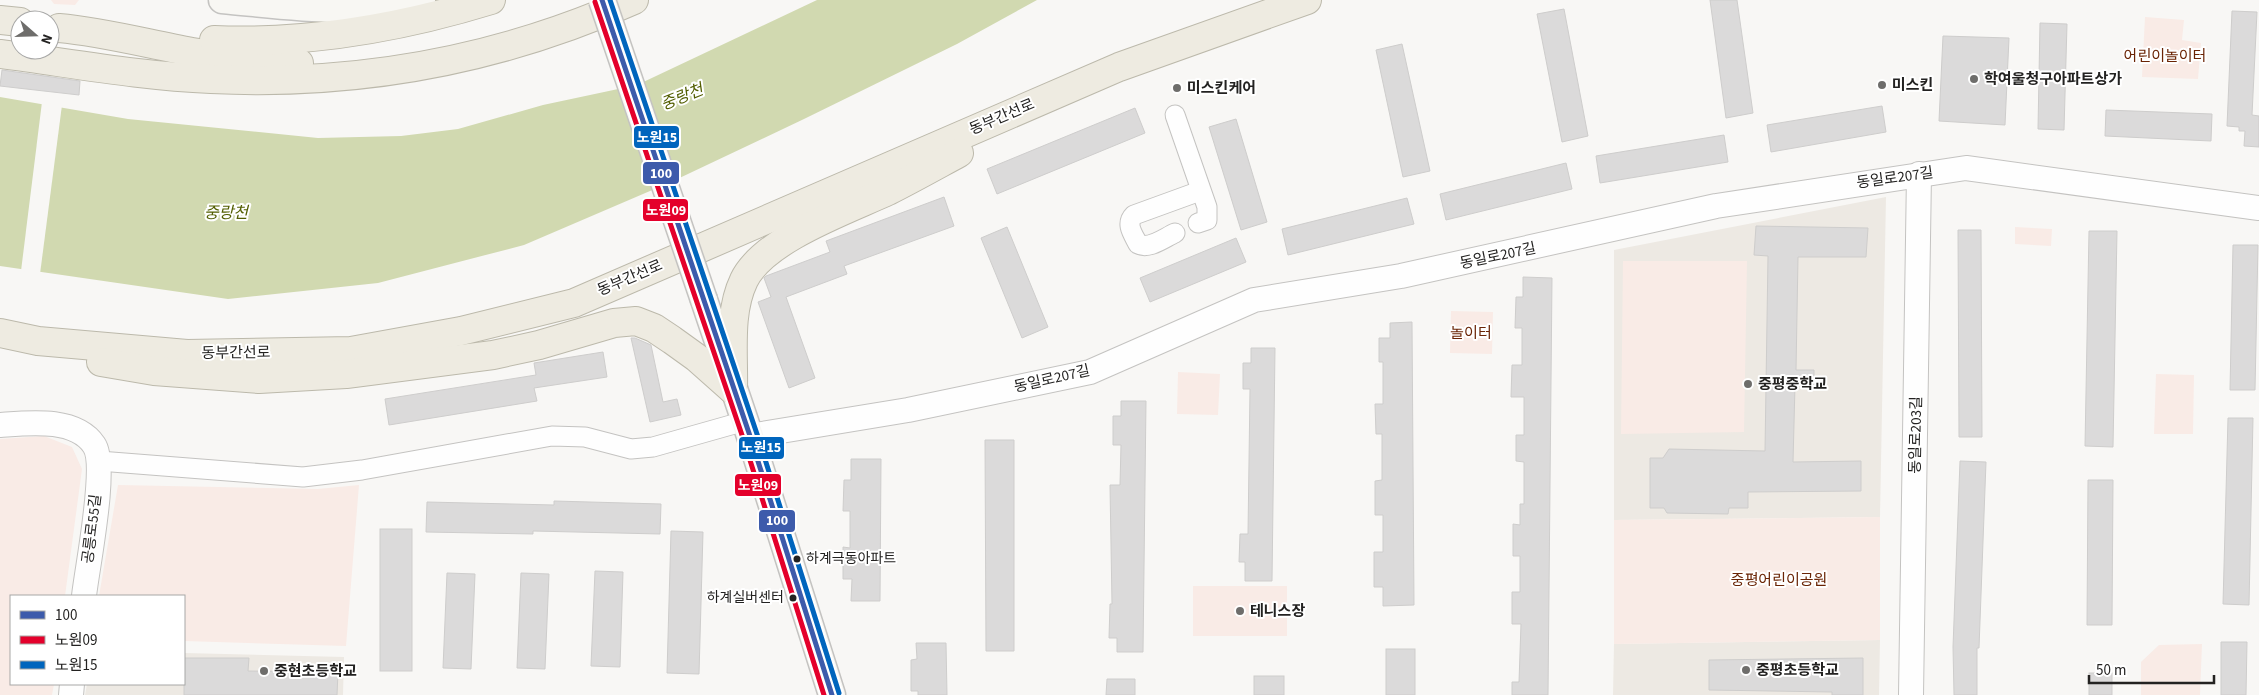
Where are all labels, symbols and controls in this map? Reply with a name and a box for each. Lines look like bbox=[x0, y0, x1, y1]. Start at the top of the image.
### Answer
north arrow bbox=[10, 10, 60, 60]
text: N bbox=[35, 31, 57, 47]
park label: 어린이놀이터 bbox=[2124, 46, 2206, 67]
place label: 학여울청구아파트상가 bbox=[1984, 69, 2122, 90]
marker: 학여울청구아파트상가 bbox=[1968, 73, 1980, 85]
place label: 미스킨 bbox=[1892, 75, 1933, 96]
water label: 중랑천 bbox=[657, 78, 709, 115]
place label: 미스킨케어 bbox=[1187, 78, 1256, 99]
marker: 미스킨 bbox=[1876, 79, 1888, 91]
marker: 미스킨케어 bbox=[1171, 82, 1183, 94]
street label: 동부간선로 bbox=[966, 94, 1038, 140]
line badge: 노원15 bbox=[633, 125, 680, 149]
text: 노원15 bbox=[637, 128, 677, 148]
line badge: 100 bbox=[642, 161, 680, 185]
street label: 동일로207길 bbox=[1855, 162, 1935, 194]
text: 100 bbox=[650, 164, 672, 184]
line badge: 노원09 bbox=[642, 198, 689, 222]
text: 노원09 bbox=[646, 201, 686, 221]
water label: 중랑천 bbox=[204, 202, 250, 224]
street label: 동일로207길 bbox=[1458, 238, 1538, 274]
street label: 동부간선로 bbox=[594, 255, 666, 301]
park label: 놀이터 bbox=[1450, 323, 1492, 344]
street label: 동부간선로 bbox=[201, 342, 271, 364]
street label: 동일로207길 bbox=[1012, 360, 1092, 398]
place label: 중평중학교 bbox=[1758, 374, 1827, 395]
marker: 중평중학교 bbox=[1742, 378, 1754, 390]
street label: 동일로203길 bbox=[1905, 396, 1927, 474]
line badge: 노원15 bbox=[738, 436, 785, 460]
text: 노원15 bbox=[741, 438, 781, 458]
line badge: 노원09 bbox=[734, 473, 782, 497]
text: 노원09 bbox=[738, 476, 778, 496]
street label: 공릉로55길 bbox=[77, 493, 107, 565]
line badge: 100 bbox=[758, 509, 796, 533]
text: 100 bbox=[766, 511, 788, 531]
place label: 하계극동아파트 bbox=[806, 549, 896, 569]
marker: 하계극동아파트 bbox=[792, 554, 802, 564]
park label: 중평어린이공원 bbox=[1731, 570, 1827, 591]
place label: 하계실버센터 bbox=[707, 588, 784, 608]
marker: 하계실버센터 bbox=[788, 593, 798, 603]
legend bbox=[10, 595, 185, 685]
place label: 테니스장 bbox=[1250, 601, 1305, 622]
text: 100 bbox=[55, 605, 77, 626]
marker: 테니스장 bbox=[1234, 605, 1246, 617]
text: 노원09 bbox=[55, 630, 98, 651]
scale bar bbox=[2089, 652, 2214, 684]
text: 노원15 bbox=[55, 655, 98, 676]
place label: 중평초등학교 bbox=[1756, 660, 1839, 681]
text: 50 m bbox=[2096, 660, 2126, 681]
place label: 중현초등학교 bbox=[274, 661, 357, 682]
marker: 중평초등학교 bbox=[1740, 664, 1752, 676]
marker: 중현초등학교 bbox=[258, 665, 270, 677]

